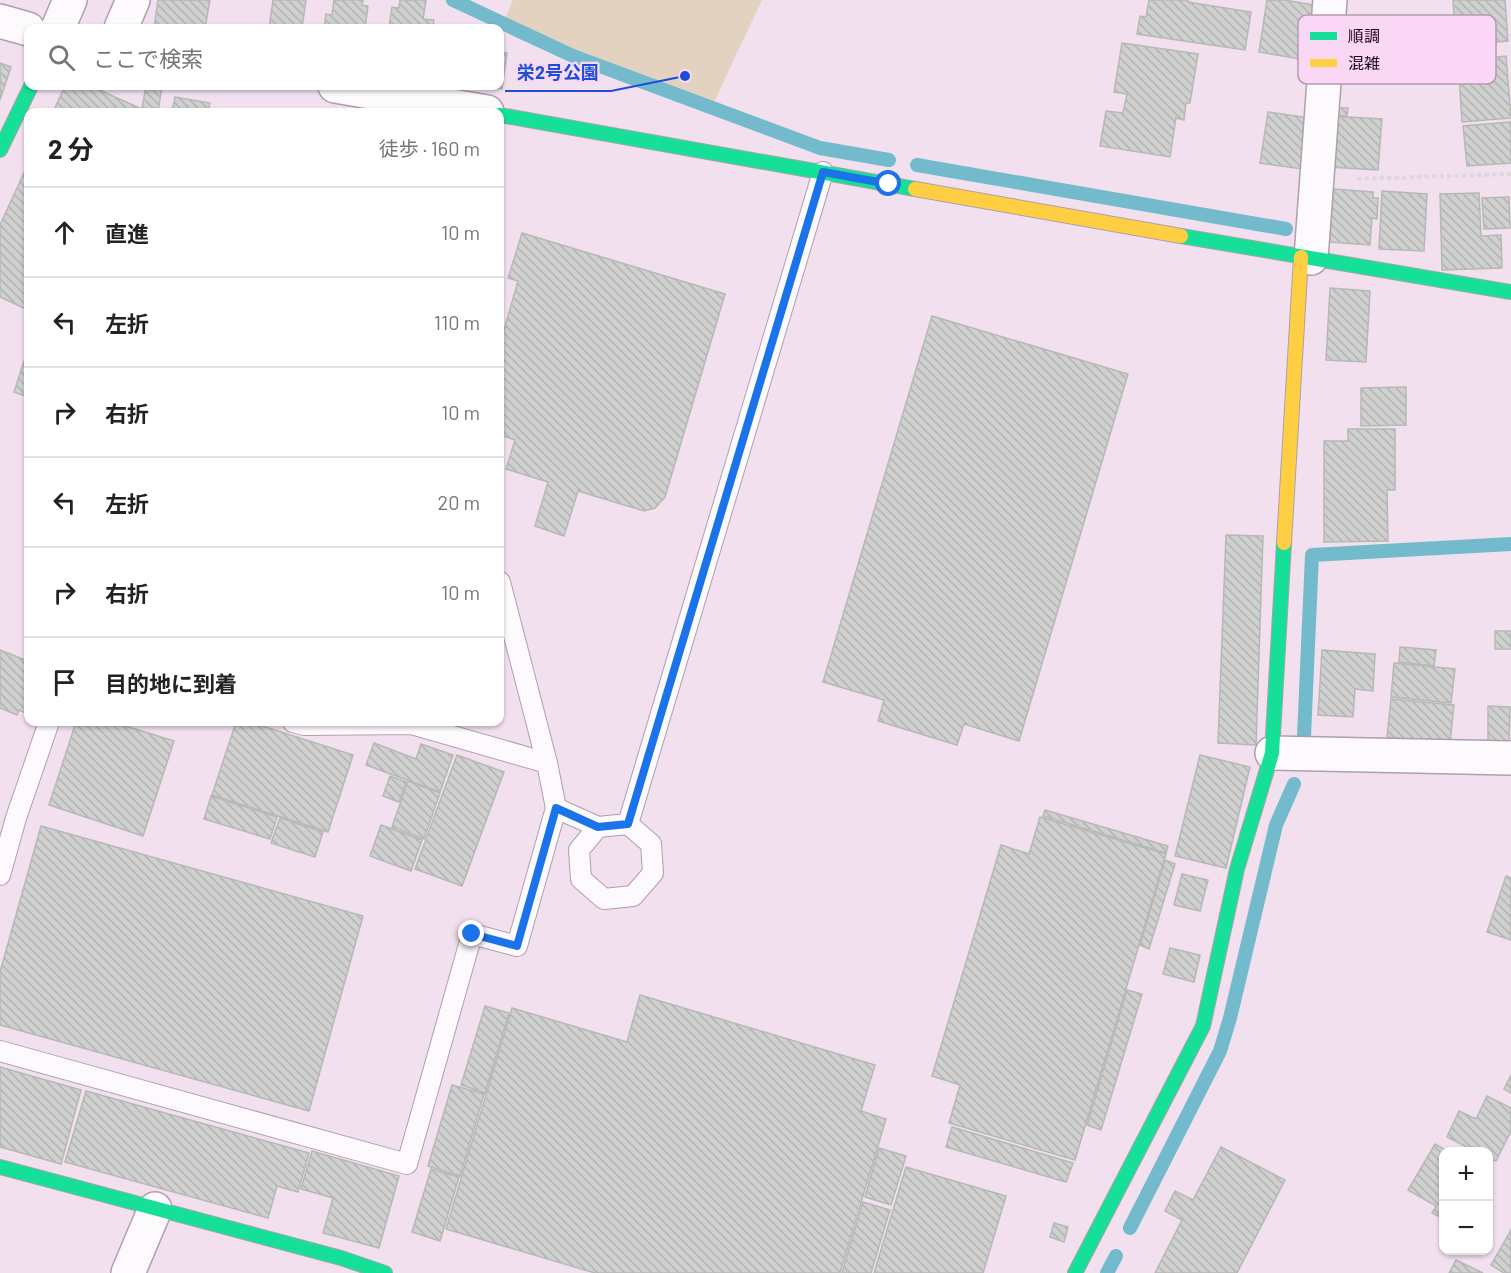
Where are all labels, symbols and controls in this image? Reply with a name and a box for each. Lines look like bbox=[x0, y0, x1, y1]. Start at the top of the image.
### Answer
legend bbox=[1298, 15, 1496, 84]
search box bbox=[24, 24, 504, 90]
text: 順調 bbox=[1348, 26, 1380, 45]
icon: search bbox=[45, 41, 78, 74]
text: ここで検索 bbox=[93, 45, 203, 71]
text: 混雑 bbox=[1348, 53, 1380, 72]
callout: 栄2号公園 bbox=[505, 55, 611, 91]
text: 栄2号公園 bbox=[517, 61, 599, 83]
text: 2 分 bbox=[48, 133, 94, 164]
text: 徒歩 · 160 m bbox=[379, 136, 480, 160]
route start bbox=[875, 170, 901, 196]
icon: ahead bbox=[48, 216, 81, 249]
text: 直進 bbox=[105, 220, 149, 246]
text: 10 m bbox=[441, 220, 480, 244]
icon: left bbox=[48, 306, 81, 339]
text: 左折 bbox=[105, 310, 149, 336]
text: 110 m bbox=[434, 310, 480, 334]
icon: right bbox=[48, 396, 81, 429]
text: 右折 bbox=[105, 400, 149, 426]
text: 10 m bbox=[441, 400, 480, 424]
icon: left bbox=[48, 486, 81, 519]
text: 左折 bbox=[105, 490, 149, 516]
text: 20 m bbox=[437, 490, 480, 514]
icon: right bbox=[48, 576, 81, 609]
text: 右折 bbox=[105, 580, 149, 606]
text: 10 m bbox=[441, 580, 480, 604]
icon: arrive bbox=[48, 666, 81, 699]
text: 目的地に到着 bbox=[105, 670, 237, 696]
route end bbox=[458, 920, 484, 946]
map controls bbox=[1439, 1147, 1493, 1255]
button: + bbox=[1439, 1147, 1493, 1201]
button: − bbox=[1439, 1201, 1493, 1255]

